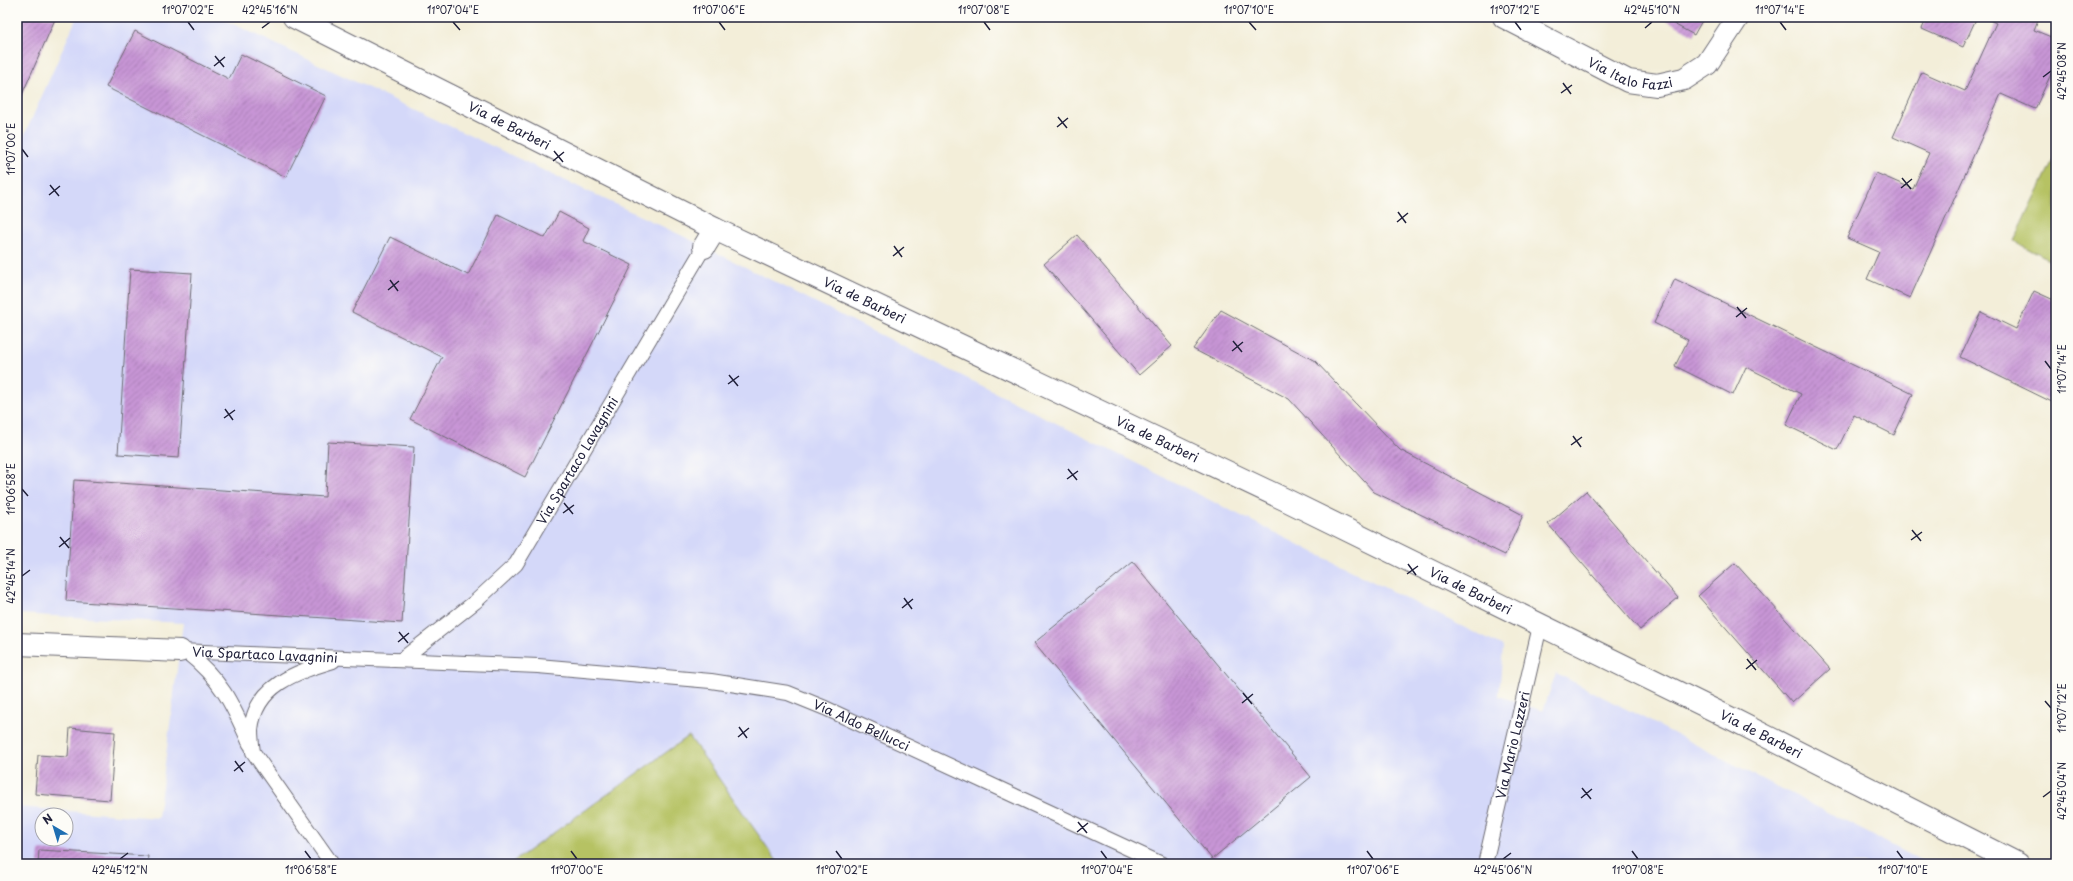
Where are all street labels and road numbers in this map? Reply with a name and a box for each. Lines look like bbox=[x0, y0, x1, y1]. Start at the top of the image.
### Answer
street label: Via Italo Fazzi bbox=[1585, 52, 1674, 94]
street label: Via de Barberi bbox=[465, 96, 554, 154]
street label: Via de Barberi bbox=[820, 272, 910, 327]
street label: Via Spartaco Lavagnini bbox=[531, 393, 622, 528]
street label: Via de Barberi bbox=[1113, 411, 1202, 466]
street label: Via de Barberi bbox=[1426, 562, 1515, 619]
street label: Via Spartaco Lavagnini bbox=[192, 642, 338, 667]
street label: Via Mario Lazzeri bbox=[1490, 689, 1534, 801]
street label: Via Aldo Bellucci bbox=[810, 694, 913, 755]
street label: Via de Barberi bbox=[1717, 705, 1806, 762]

